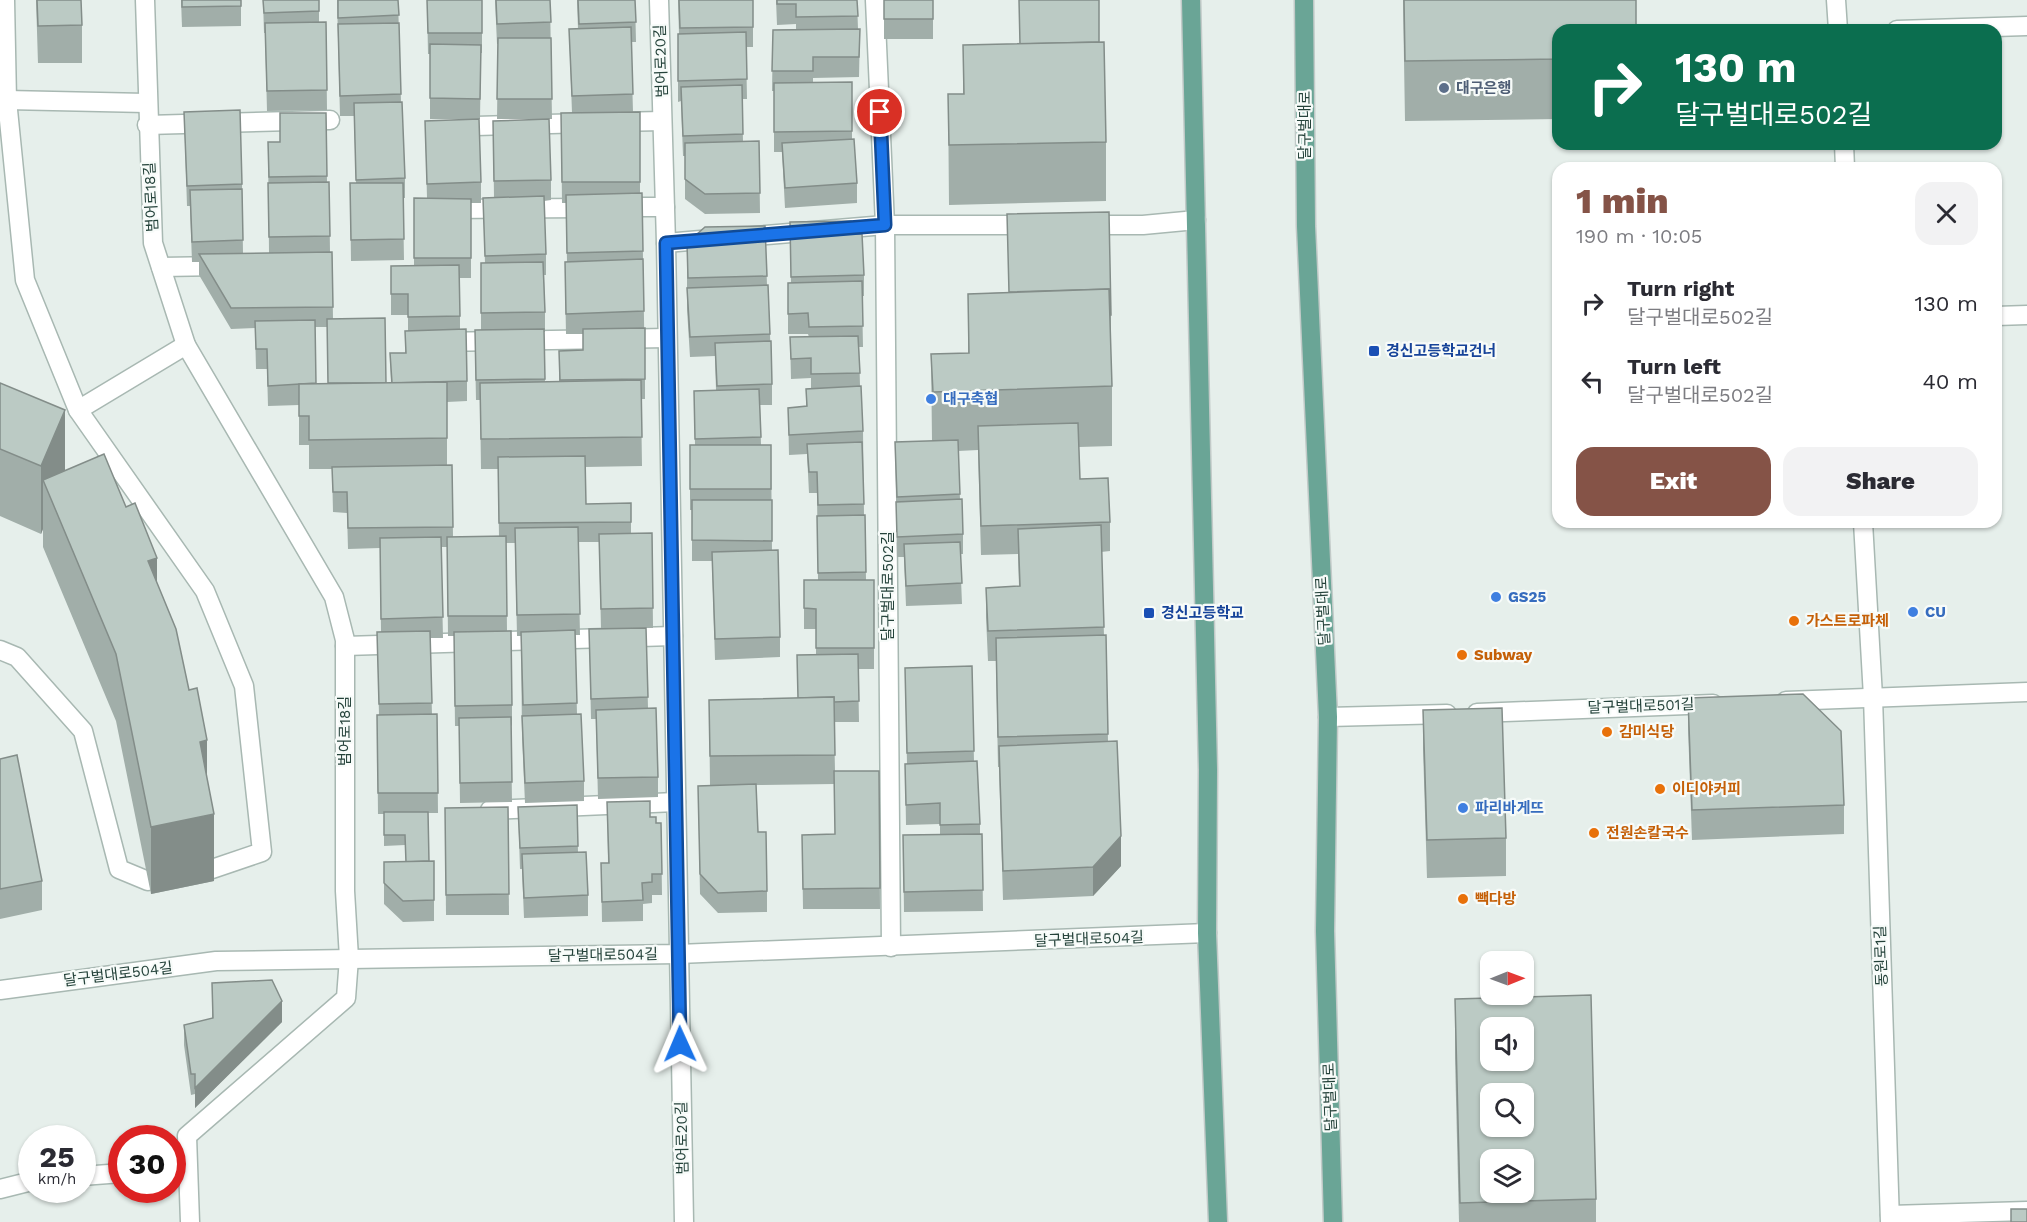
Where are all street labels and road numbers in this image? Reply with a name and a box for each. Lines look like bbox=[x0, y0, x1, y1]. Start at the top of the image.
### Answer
street label: 범어로20길 bbox=[651, 24, 671, 98]
street label: 달구벌대로 bbox=[1296, 90, 1314, 160]
street label: 범어로18길 bbox=[140, 161, 162, 233]
street label: 달구벌대로502길 bbox=[879, 531, 897, 641]
street label: 달구벌대로 bbox=[1312, 576, 1334, 646]
street label: 달구벌대로501길 bbox=[1587, 695, 1695, 717]
street label: 범어로18길 bbox=[336, 696, 354, 766]
street label: 동원로1길 bbox=[1871, 925, 1891, 987]
street label: 달구벌대로504길 bbox=[1034, 928, 1144, 950]
street label: 달구벌대로504길 bbox=[548, 945, 658, 965]
street label: 달구벌대로504길 bbox=[62, 958, 174, 990]
street label: 달구벌대로 bbox=[1320, 1062, 1340, 1132]
street label: 범어로20길 bbox=[672, 1101, 692, 1175]

